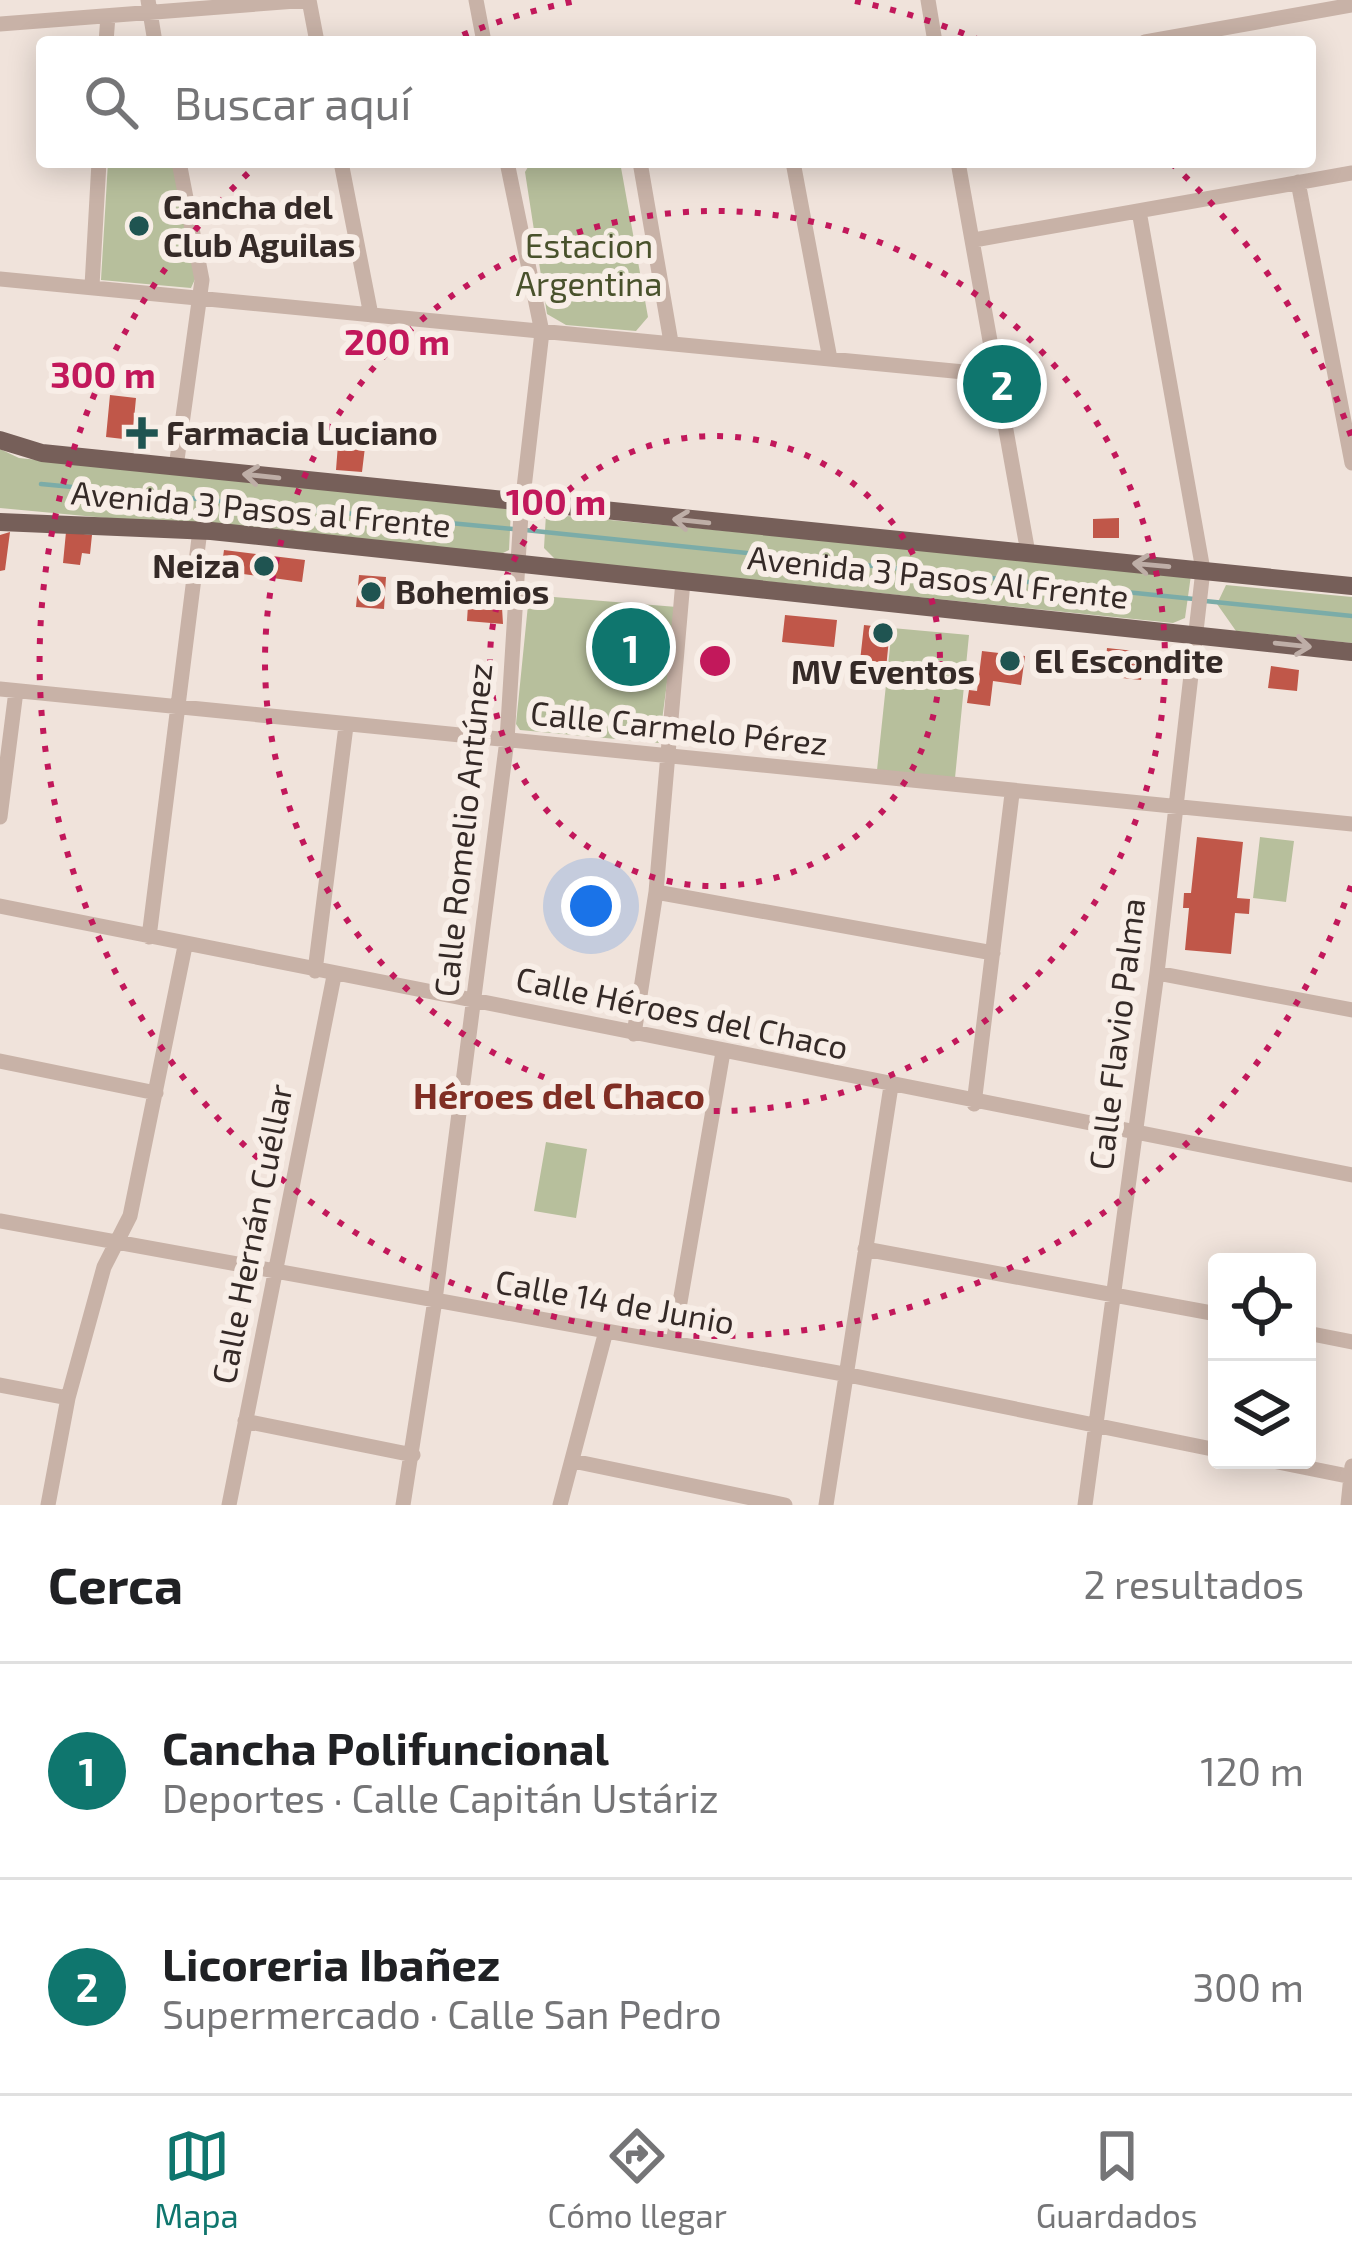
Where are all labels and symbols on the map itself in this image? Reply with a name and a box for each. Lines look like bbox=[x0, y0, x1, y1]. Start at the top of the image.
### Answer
place label: Cancha del Club Aguilas bbox=[163, 186, 355, 264]
marker: Cancha del Club Aguilas bbox=[126, 213, 152, 239]
park label: Estacion Argentina bbox=[516, 225, 662, 303]
text: 200 m bbox=[344, 319, 450, 362]
pin: 2 bbox=[963, 339, 1041, 429]
text: 300 m bbox=[50, 352, 156, 395]
place label: Farmacia Luciano bbox=[166, 412, 438, 452]
marker: Farmacia Luciano bbox=[129, 420, 155, 446]
one-way arrow bbox=[243, 464, 282, 486]
street label: Avenida 3 Pasos al Frente bbox=[70, 471, 453, 545]
text: 100 m bbox=[506, 479, 606, 522]
one-way arrow bbox=[672, 509, 711, 532]
street label: Avenida 3 Pasos Al Frente bbox=[746, 536, 1130, 616]
place label: Neiza bbox=[152, 545, 240, 585]
marker: Neiza bbox=[251, 553, 277, 579]
one-way arrow bbox=[1132, 553, 1171, 576]
place label: Bohemios bbox=[395, 571, 549, 611]
marker: Bohemios bbox=[358, 579, 384, 605]
pin: 1 bbox=[592, 602, 670, 692]
marker: MV Eventos bbox=[870, 620, 896, 646]
one-way arrow bbox=[1273, 634, 1312, 657]
centre of rings bbox=[694, 640, 736, 682]
place label: El Escondite bbox=[1034, 640, 1224, 680]
marker: El Escondite bbox=[997, 648, 1023, 674]
place label: MV Eventos bbox=[791, 651, 975, 691]
street label: Calle Romelio Antúnez bbox=[425, 661, 499, 999]
street label: Calle Carmelo Pérez bbox=[529, 692, 830, 763]
your location bbox=[561, 876, 621, 936]
street label: Calle Flavio Palma bbox=[1079, 896, 1153, 1172]
street label: Calle Héroes del Chaco bbox=[513, 957, 852, 1067]
district label: Héroes del Chaco bbox=[413, 1073, 705, 1116]
street label: Calle Hernán Cuéllar bbox=[202, 1080, 300, 1387]
street label: Calle 14 de Junio bbox=[493, 1260, 738, 1342]

